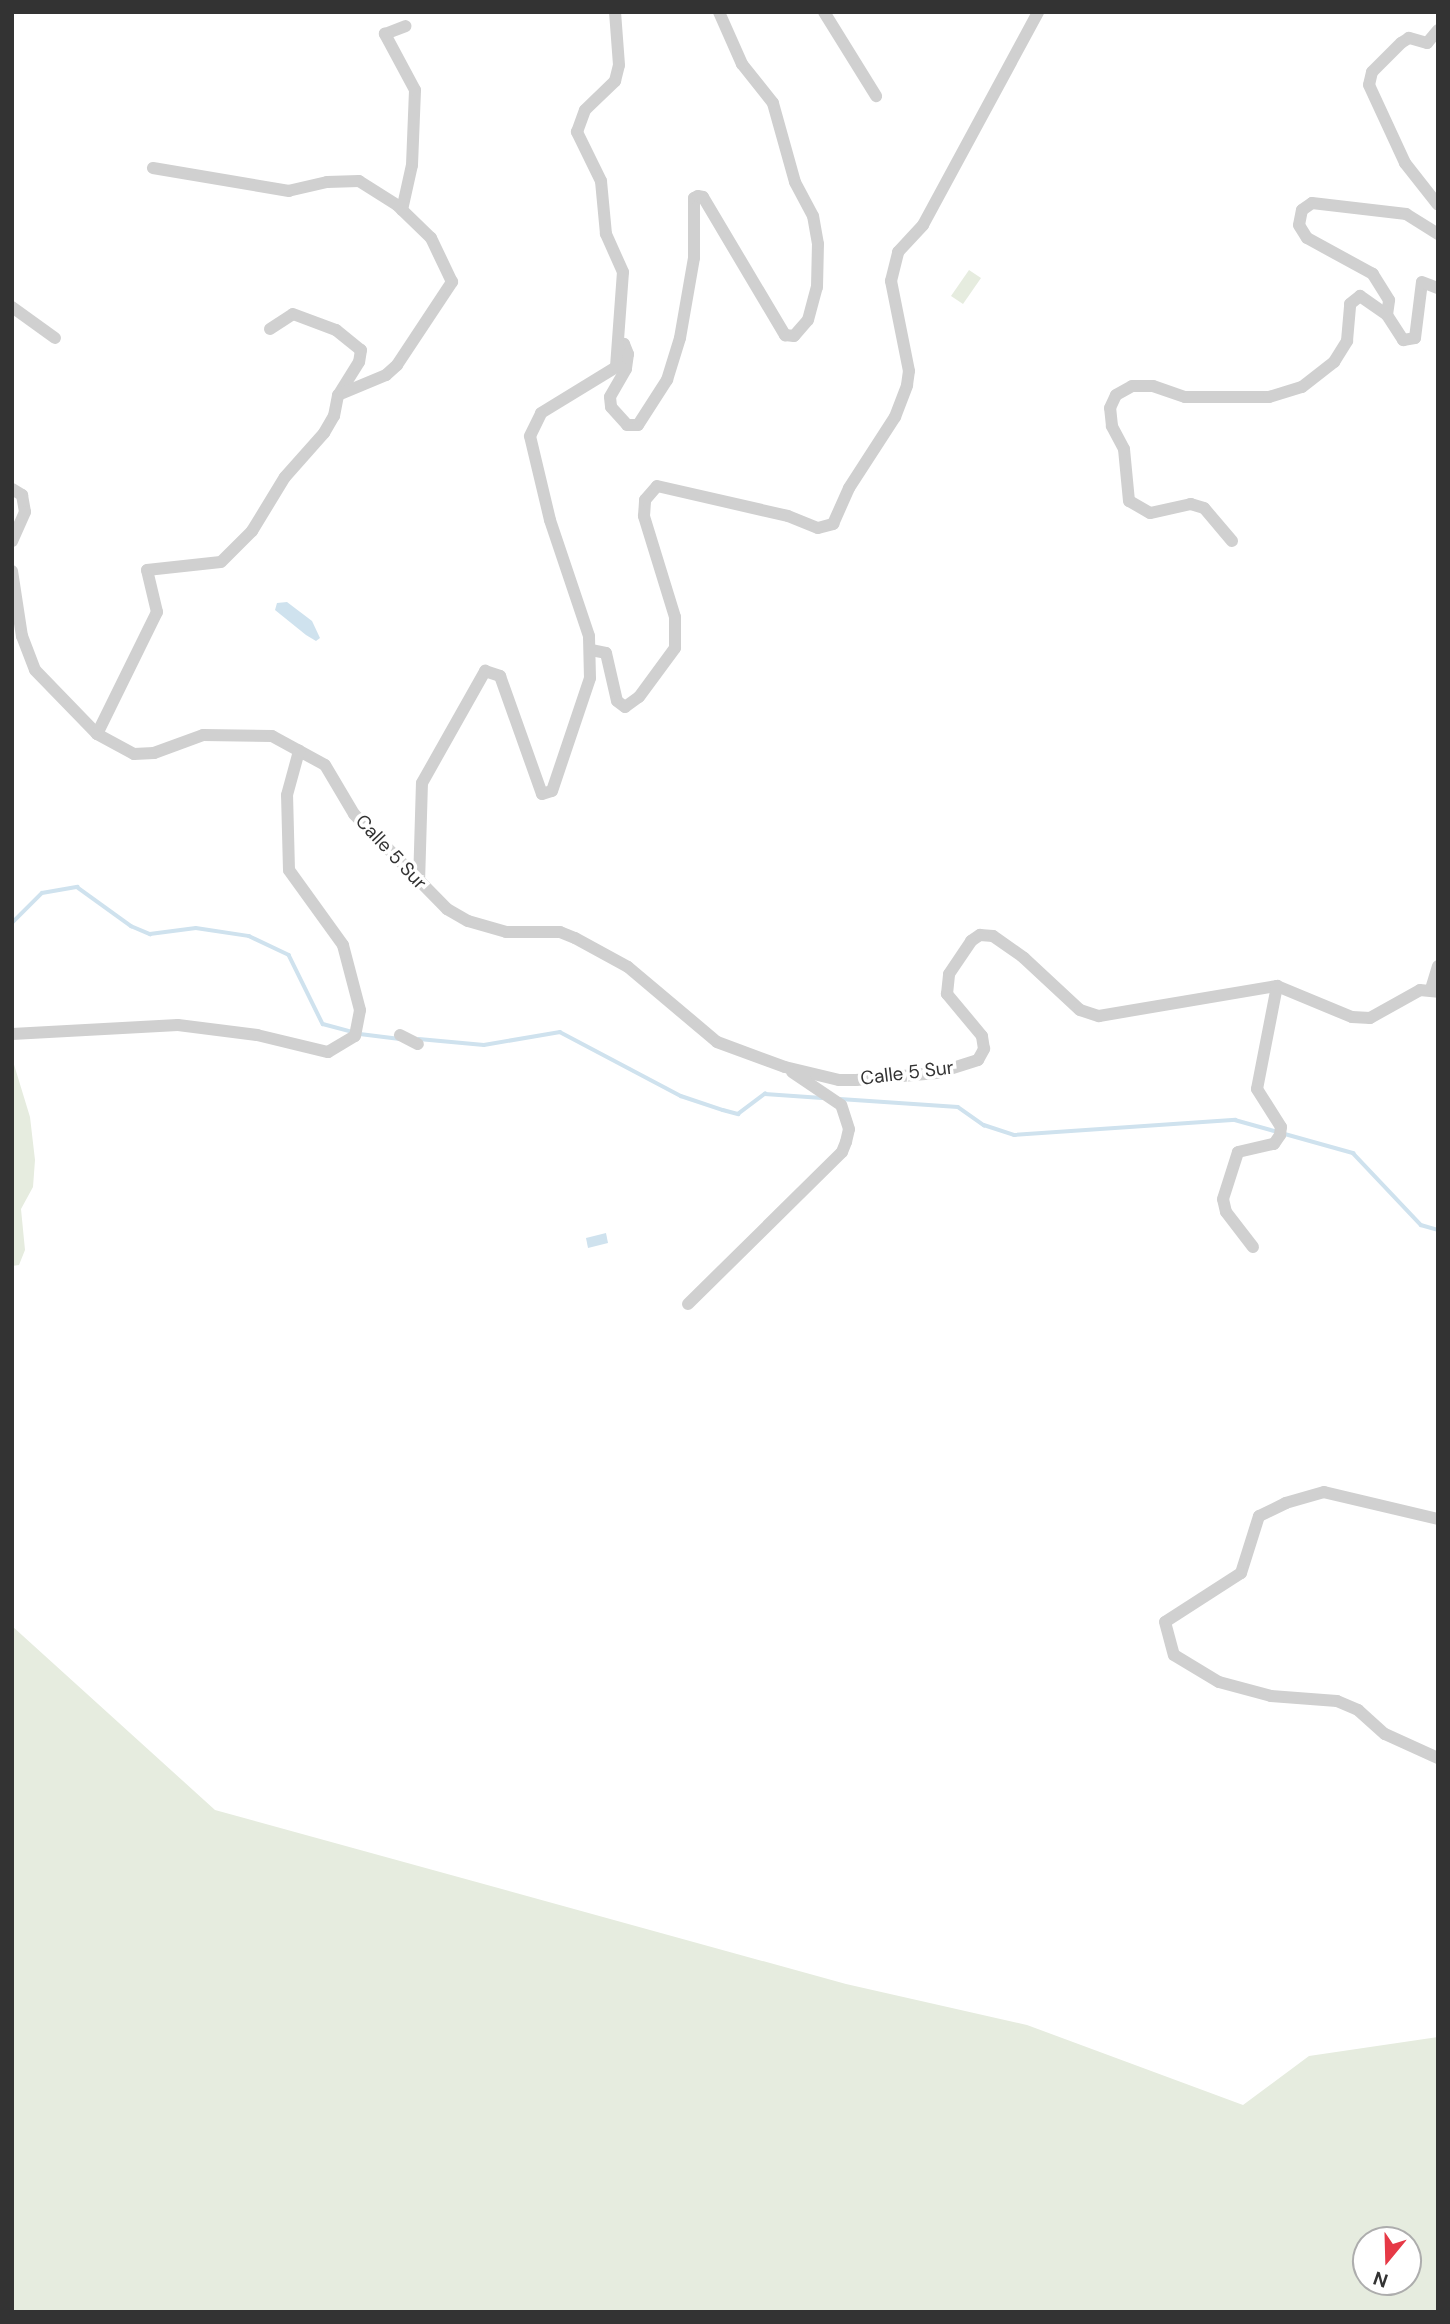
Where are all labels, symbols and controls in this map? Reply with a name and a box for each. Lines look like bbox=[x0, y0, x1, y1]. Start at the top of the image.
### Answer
street label: Calle 5 Sur bbox=[351, 810, 431, 894]
street label: Calle 5 Sur bbox=[859, 1056, 955, 1090]
north arrow bbox=[1352, 2226, 1422, 2296]
text: N bbox=[1370, 2265, 1391, 2294]

